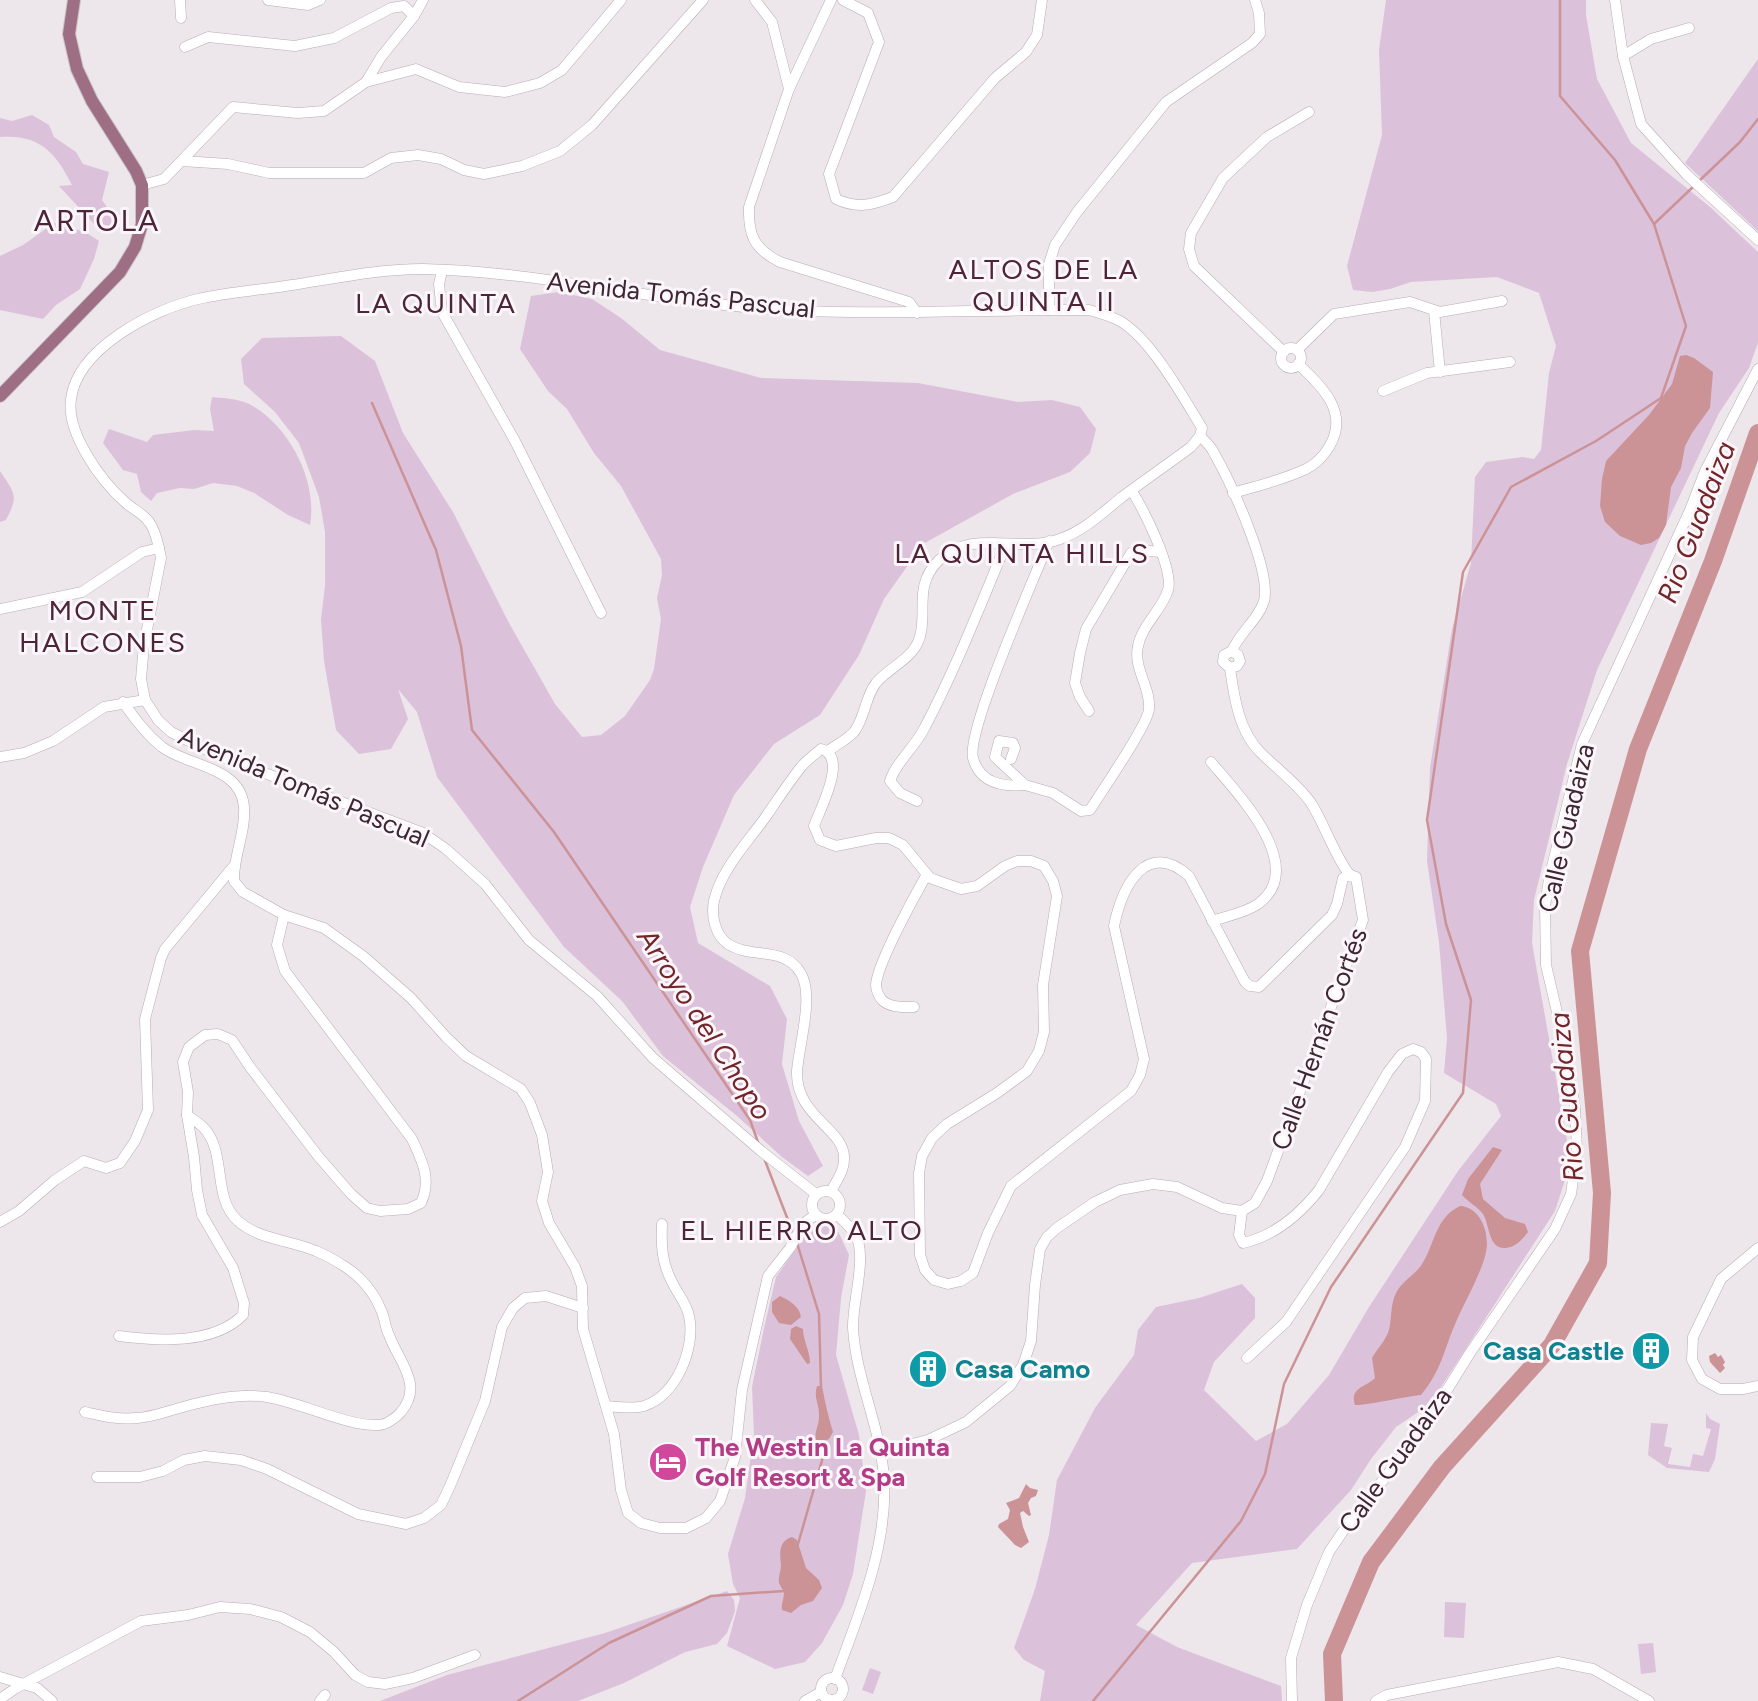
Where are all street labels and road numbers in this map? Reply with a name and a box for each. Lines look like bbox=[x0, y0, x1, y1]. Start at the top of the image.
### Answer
street label: Avenida Tomás Pascual bbox=[545, 265, 817, 325]
street label: Avenida Tomás Pascual bbox=[174, 720, 434, 854]
street label: Calle Guadaiza bbox=[1531, 741, 1601, 915]
street label: Calle Hernán Cortés bbox=[1264, 924, 1374, 1154]
street label: Calle Guadaiza bbox=[1331, 1381, 1459, 1539]

